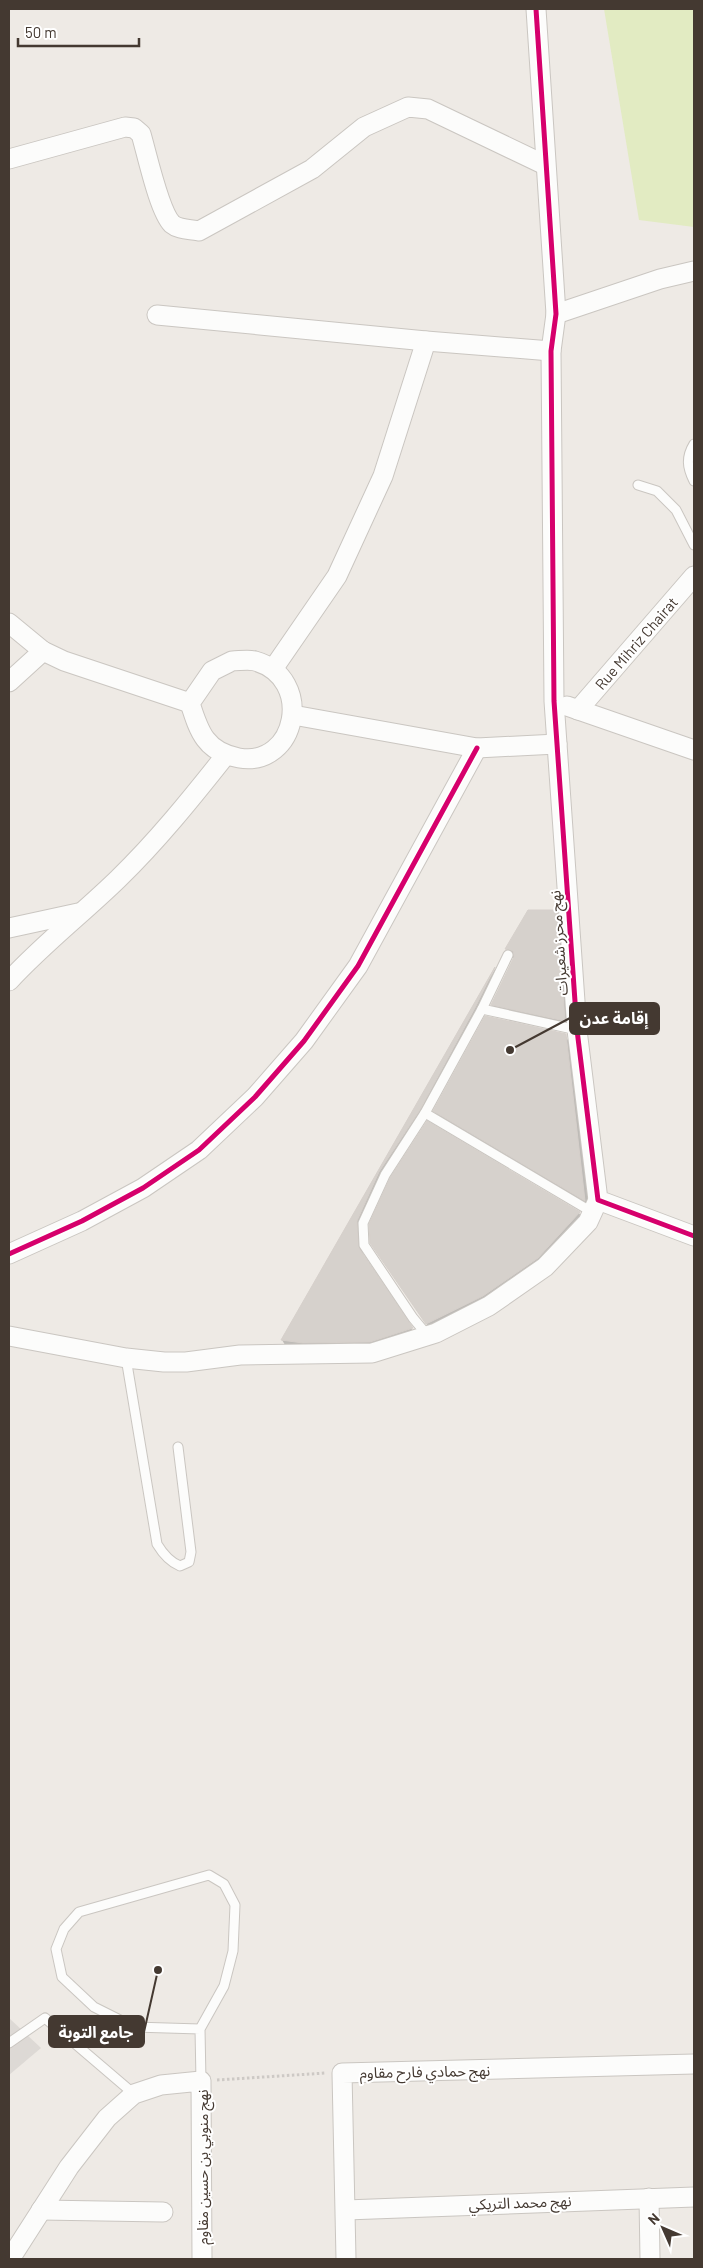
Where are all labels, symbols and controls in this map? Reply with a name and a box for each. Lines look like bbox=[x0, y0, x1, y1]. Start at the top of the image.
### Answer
scale bar bbox=[18, 15, 139, 47]
text: 50 m bbox=[25, 23, 57, 41]
street label: Rue Mihriz Chairat bbox=[591, 593, 681, 693]
street label: نهج محرز شعيرات bbox=[545, 889, 575, 996]
callout: إقامة عدن bbox=[570, 1003, 659, 1034]
text: إقامة عدن bbox=[580, 1008, 649, 1030]
callout: جامع التوبة bbox=[49, 2016, 144, 2047]
text: جامع التوبة bbox=[59, 2022, 133, 2045]
street label: نهج حمادي فارح مقاوم bbox=[360, 2061, 491, 2085]
street label: نهج منوبي بن حسين مقاوم bbox=[193, 2089, 215, 2245]
street label: نهج محمد التريكي bbox=[468, 2191, 572, 2217]
north arrow bbox=[638, 2203, 688, 2253]
text: N bbox=[644, 2209, 663, 2228]

